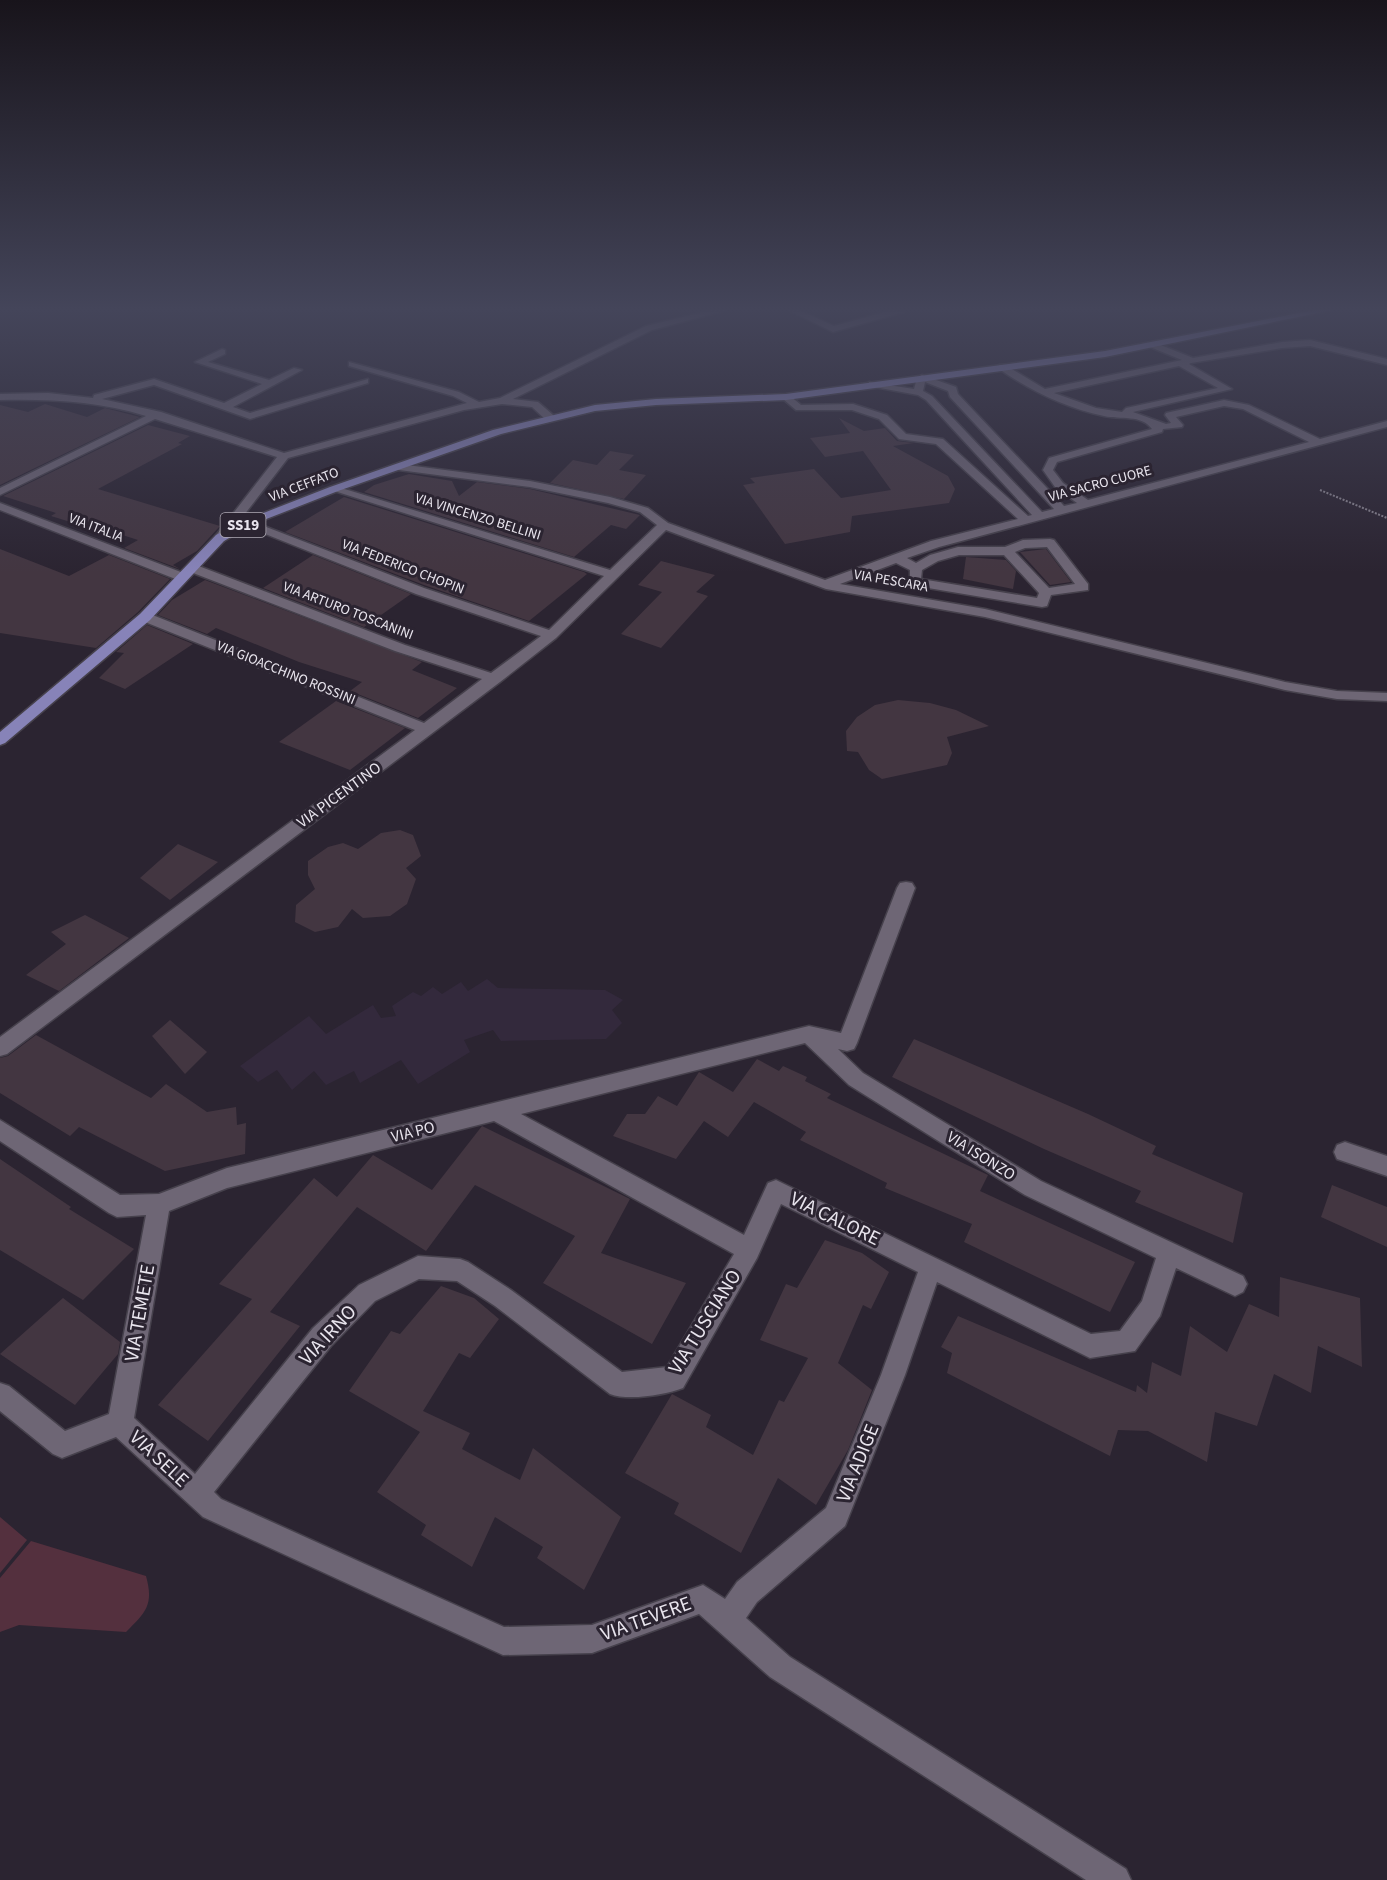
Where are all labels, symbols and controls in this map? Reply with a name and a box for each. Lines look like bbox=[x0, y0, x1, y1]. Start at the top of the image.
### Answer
street label: VIA SACRO CUORE bbox=[1046, 461, 1154, 507]
street label: VIA CEFFATO bbox=[266, 463, 342, 507]
street label: VIA VINCENZO BELLINI bbox=[413, 488, 543, 546]
street label: VIA ITALIA bbox=[66, 508, 127, 548]
road number: SS19 bbox=[220, 513, 266, 537]
street label: VIA FEDERICO CHOPIN bbox=[339, 534, 467, 600]
street label: VIA PESCARA bbox=[852, 565, 930, 597]
street label: VIA ARTURO TOSCANINI bbox=[280, 577, 416, 645]
street label: VIA GIOACCHINO ROSSINI bbox=[214, 636, 358, 710]
street label: VIA PICENTINO bbox=[292, 757, 386, 833]
street label: VIA PO bbox=[389, 1116, 437, 1148]
street label: VIA ISONZO bbox=[943, 1126, 1019, 1186]
street label: VIA CALORE bbox=[785, 1185, 885, 1253]
street label: VIA TEMETE bbox=[118, 1262, 162, 1364]
street label: VIA TUSCIANO bbox=[662, 1264, 748, 1380]
street label: VIA IRNO bbox=[293, 1299, 363, 1371]
street label: VIA ADIGE bbox=[830, 1420, 886, 1506]
street label: VIA SELE bbox=[123, 1424, 195, 1494]
street label: VIA TEVERE bbox=[597, 1590, 695, 1648]

